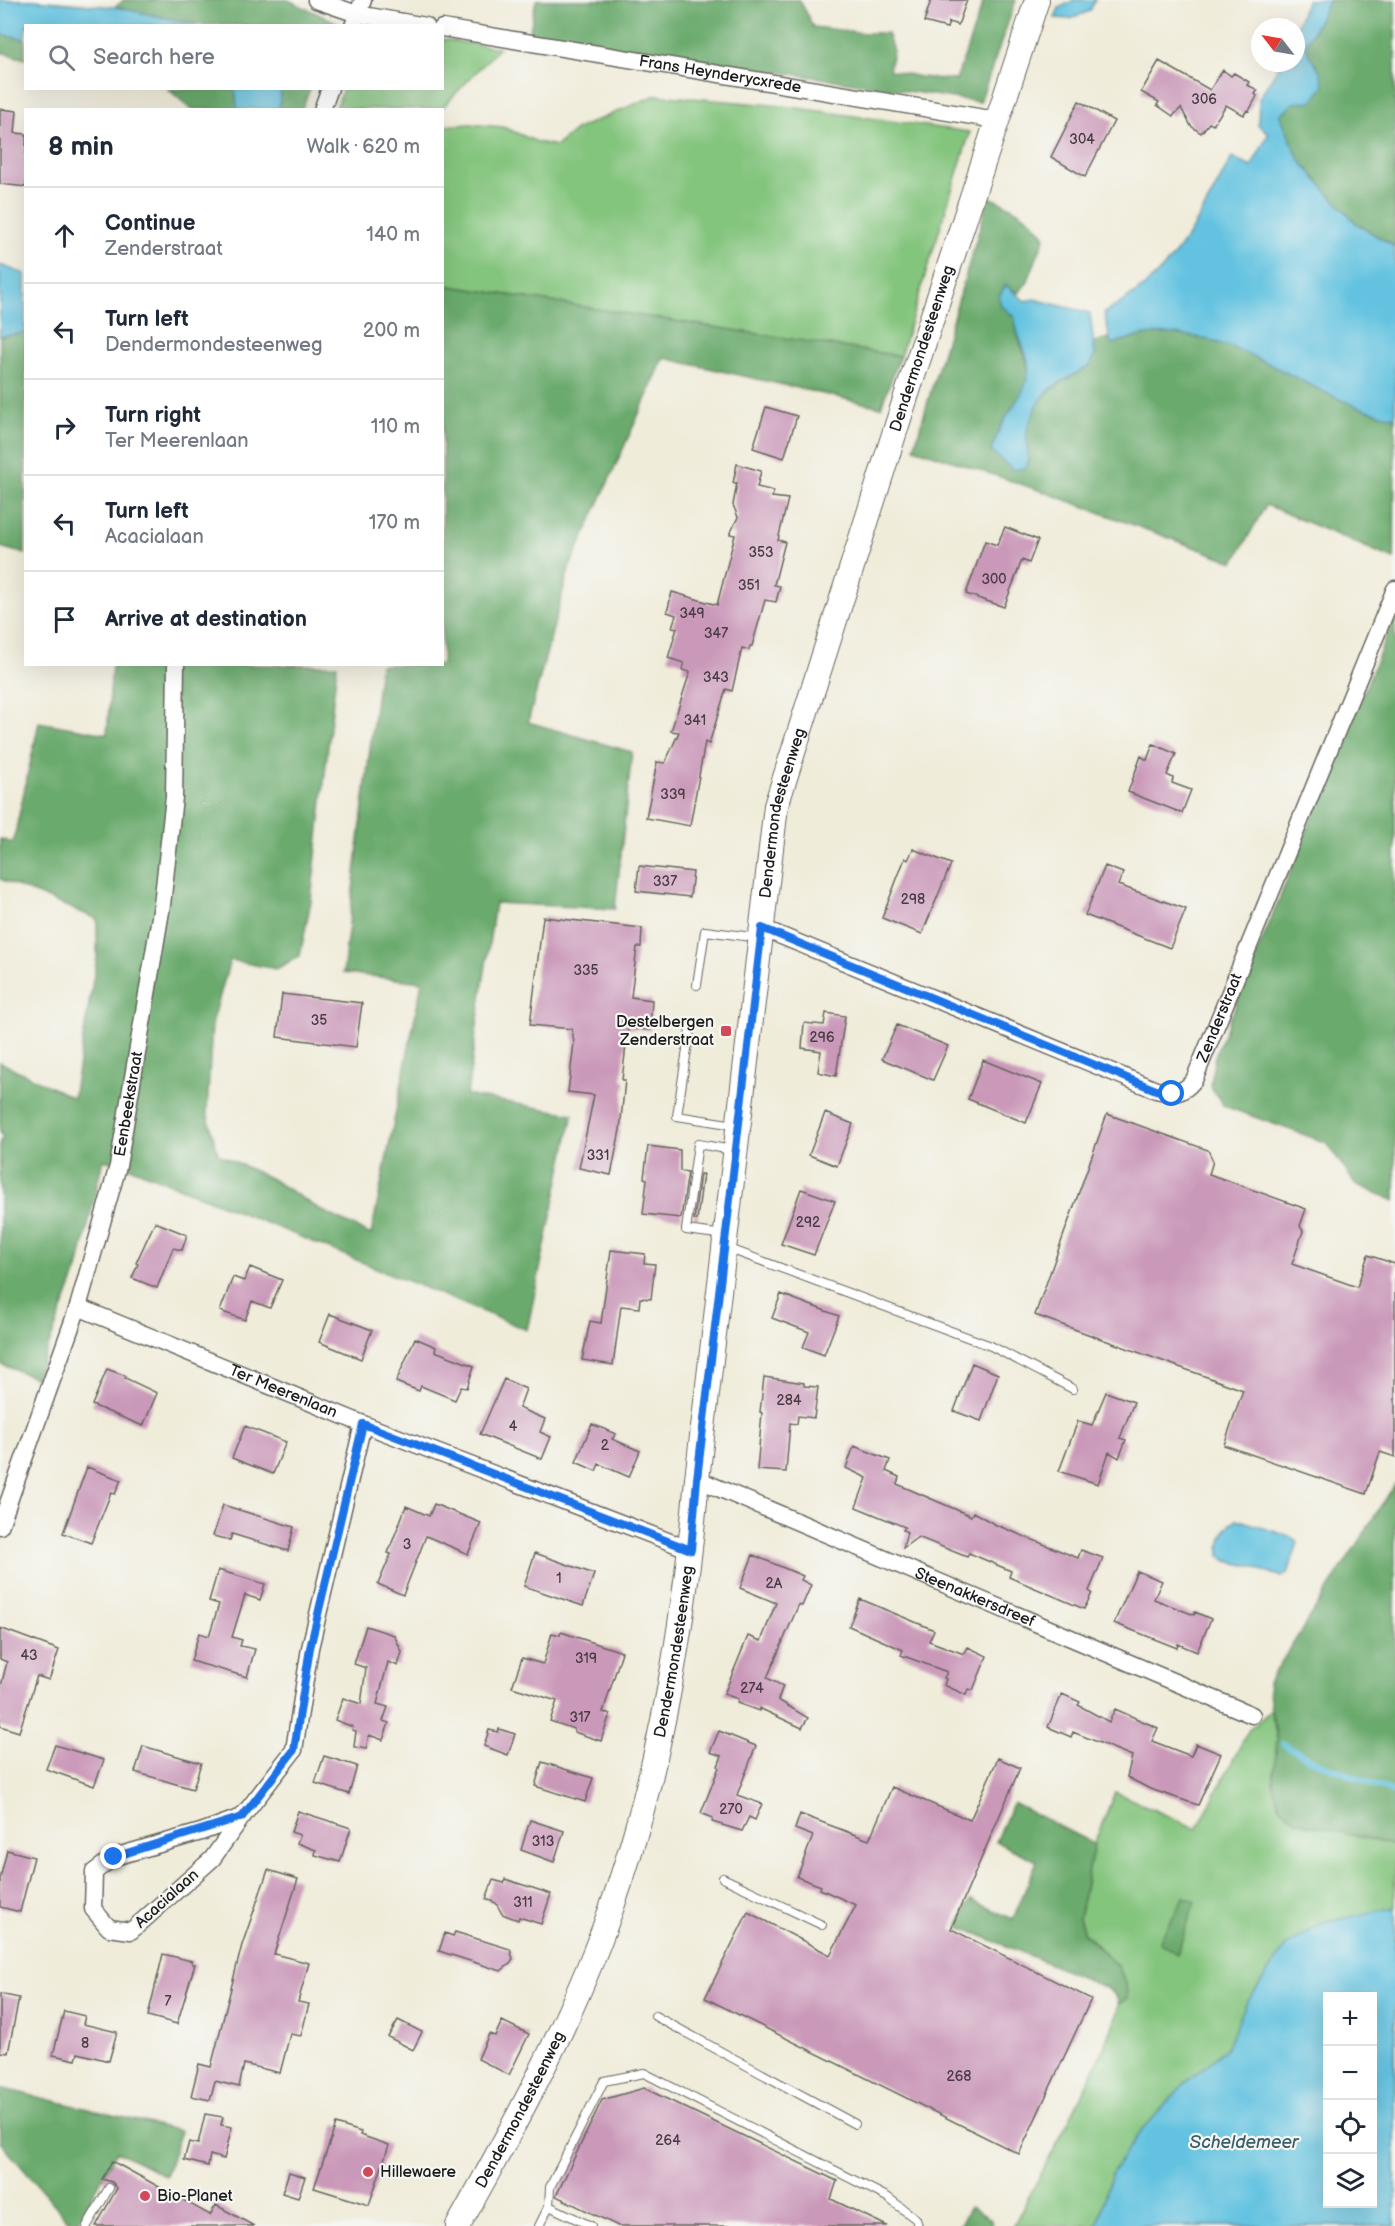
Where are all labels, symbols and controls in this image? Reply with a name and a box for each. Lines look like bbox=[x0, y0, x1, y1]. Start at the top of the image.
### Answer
north arrow bbox=[1251, 18, 1305, 72]
search box bbox=[24, 24, 444, 90]
icon: search bbox=[45, 41, 78, 74]
text: Search here bbox=[93, 44, 215, 71]
street label: Frans Heynderycxrede bbox=[638, 51, 803, 97]
house number: 306 bbox=[1191, 91, 1217, 108]
house number: 304 bbox=[1069, 131, 1095, 148]
text: 8 min bbox=[48, 132, 114, 163]
text: Walk · 620 m bbox=[307, 135, 420, 159]
text: Continue bbox=[105, 210, 195, 237]
icon: ahead bbox=[48, 219, 81, 252]
text: 140 m bbox=[366, 223, 420, 247]
text: Zenderstraat bbox=[105, 237, 223, 261]
street label: Dendermondesteenweg bbox=[886, 263, 958, 434]
text: Turn left bbox=[105, 306, 189, 333]
icon: left bbox=[48, 315, 81, 348]
text: 200 m bbox=[363, 319, 420, 343]
text: Dendermondesteenweg bbox=[105, 333, 322, 357]
text: Turn right bbox=[105, 402, 201, 429]
icon: right bbox=[48, 411, 81, 444]
text: 110 m bbox=[371, 415, 420, 439]
text: Ter Meerenlaan bbox=[105, 429, 249, 453]
text: Turn left bbox=[105, 498, 189, 525]
icon: left bbox=[48, 507, 81, 540]
text: 170 m bbox=[369, 511, 420, 535]
text: Acacialaan bbox=[105, 525, 204, 549]
house number: 353 bbox=[748, 544, 774, 561]
house number: 300 bbox=[981, 571, 1007, 588]
house number: 351 bbox=[738, 577, 760, 594]
icon: arrive bbox=[48, 603, 81, 636]
house number: 349 bbox=[679, 605, 705, 622]
text: Arrive at destination bbox=[105, 606, 307, 633]
house number: 347 bbox=[704, 625, 728, 642]
house number: 343 bbox=[703, 669, 729, 686]
house number: 341 bbox=[684, 712, 706, 729]
street label: Dendermondesteenweg bbox=[756, 726, 810, 899]
house number: 339 bbox=[660, 786, 686, 803]
house number: 337 bbox=[653, 873, 677, 890]
house number: 298 bbox=[901, 891, 925, 908]
house number: 335 bbox=[573, 962, 599, 979]
street label: Zenderstraat bbox=[1193, 970, 1246, 1066]
house number: 35 bbox=[311, 1012, 327, 1029]
place label: Destelbergen Zenderstraat bbox=[616, 1013, 714, 1050]
marker: Destelbergen Zenderstraat bbox=[719, 1024, 733, 1038]
house number: 296 bbox=[810, 1029, 835, 1046]
street label: Eenbeekstraat bbox=[110, 1050, 147, 1158]
route start bbox=[1158, 1080, 1184, 1106]
house number: 331 bbox=[587, 1147, 609, 1164]
house number: 292 bbox=[796, 1214, 821, 1231]
street label: Ter Meerenlaan bbox=[227, 1361, 340, 1422]
house number: 284 bbox=[777, 1392, 802, 1409]
house number: 4 bbox=[509, 1418, 518, 1435]
house number: 2 bbox=[601, 1437, 610, 1454]
house number: 3 bbox=[403, 1536, 411, 1553]
street label: Steenakkersdreef bbox=[912, 1563, 1038, 1631]
street label: Dendermondesteenweg bbox=[650, 1564, 697, 1739]
house number: 1 bbox=[556, 1570, 562, 1587]
house number: 2A bbox=[766, 1575, 783, 1592]
house number: 43 bbox=[20, 1647, 38, 1664]
house number: 319 bbox=[575, 1650, 597, 1667]
house number: 274 bbox=[740, 1680, 764, 1697]
house number: 317 bbox=[570, 1709, 591, 1726]
house number: 270 bbox=[719, 1801, 743, 1818]
house number: 313 bbox=[532, 1833, 554, 1850]
route end bbox=[100, 1843, 126, 1869]
street label: Acacialaan bbox=[131, 1866, 203, 1932]
house number: 311 bbox=[513, 1894, 533, 1911]
map controls bbox=[1323, 1992, 1377, 2208]
button: + bbox=[1323, 1992, 1377, 2046]
house number: 7 bbox=[165, 1993, 172, 2010]
street label: Dendermondesteenweg bbox=[472, 2028, 569, 2191]
house number: 8 bbox=[81, 2035, 89, 2052]
button: − bbox=[1323, 2046, 1377, 2100]
house number: 268 bbox=[947, 2068, 971, 2085]
button: locate bbox=[1323, 2100, 1377, 2154]
house number: 264 bbox=[655, 2132, 681, 2149]
water label: Scheldemeer bbox=[1190, 2132, 1300, 2153]
button: layers bbox=[1323, 2154, 1377, 2208]
place label: Hillewaere bbox=[380, 2163, 457, 2182]
marker: Hillewaere bbox=[361, 2165, 375, 2179]
place label: Bio-Planet bbox=[157, 2187, 233, 2206]
marker: Bio-Planet bbox=[138, 2189, 152, 2203]

